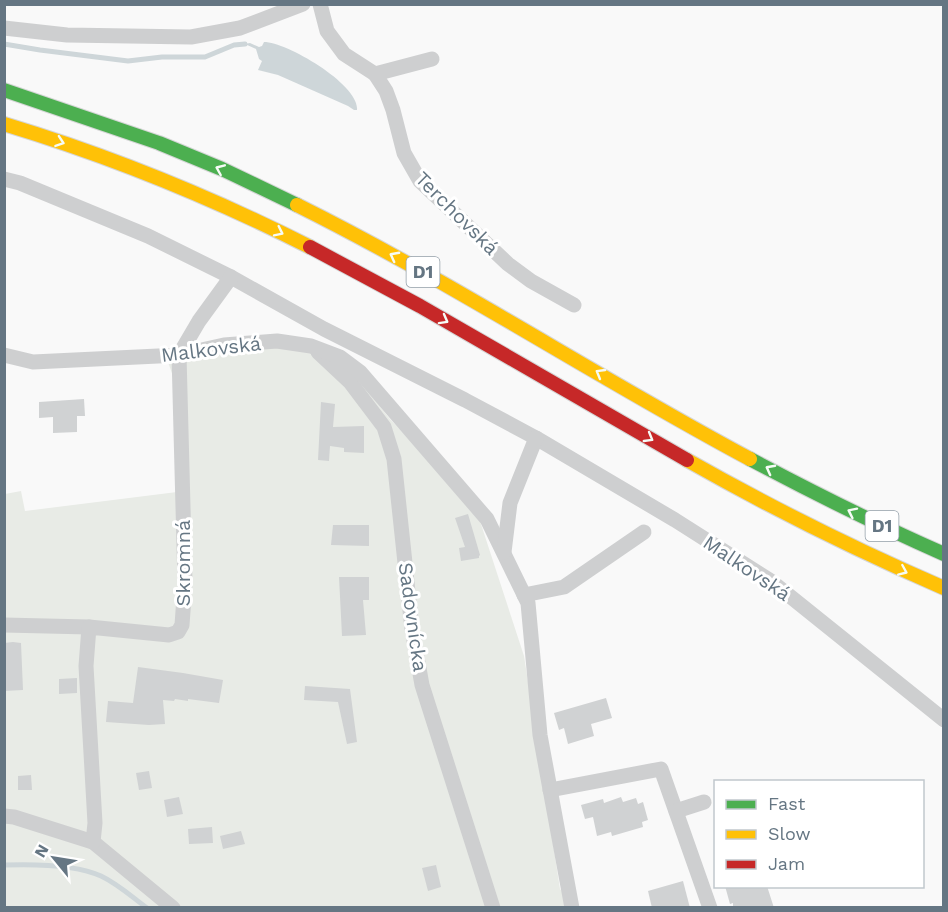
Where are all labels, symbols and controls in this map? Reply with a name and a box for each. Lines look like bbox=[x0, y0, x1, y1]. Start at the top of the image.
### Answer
one-way arrow bbox=[54, 134, 65, 147]
one-way arrow bbox=[215, 164, 226, 176]
street label: Terchovská bbox=[410, 166, 504, 260]
one-way arrow bbox=[273, 224, 284, 236]
one-way arrow bbox=[390, 252, 400, 263]
road number: D1 bbox=[406, 257, 440, 287]
one-way arrow bbox=[438, 313, 448, 324]
street label: Malkovská bbox=[160, 331, 262, 367]
one-way arrow bbox=[596, 369, 606, 380]
one-way arrow bbox=[643, 431, 653, 443]
one-way arrow bbox=[765, 465, 776, 477]
one-way arrow bbox=[848, 508, 859, 519]
road number: D1 bbox=[866, 511, 898, 541]
street label: Skromná bbox=[171, 520, 195, 606]
street label: Malkovská bbox=[699, 530, 795, 606]
street label: Sadovnícka bbox=[393, 561, 433, 673]
one-way arrow bbox=[897, 564, 908, 576]
legend bbox=[714, 780, 924, 888]
text: Fast bbox=[768, 793, 806, 814]
text: Slow bbox=[768, 823, 811, 844]
north arrow bbox=[24, 828, 84, 888]
text: N bbox=[30, 841, 53, 861]
text: Jam bbox=[768, 853, 805, 874]

